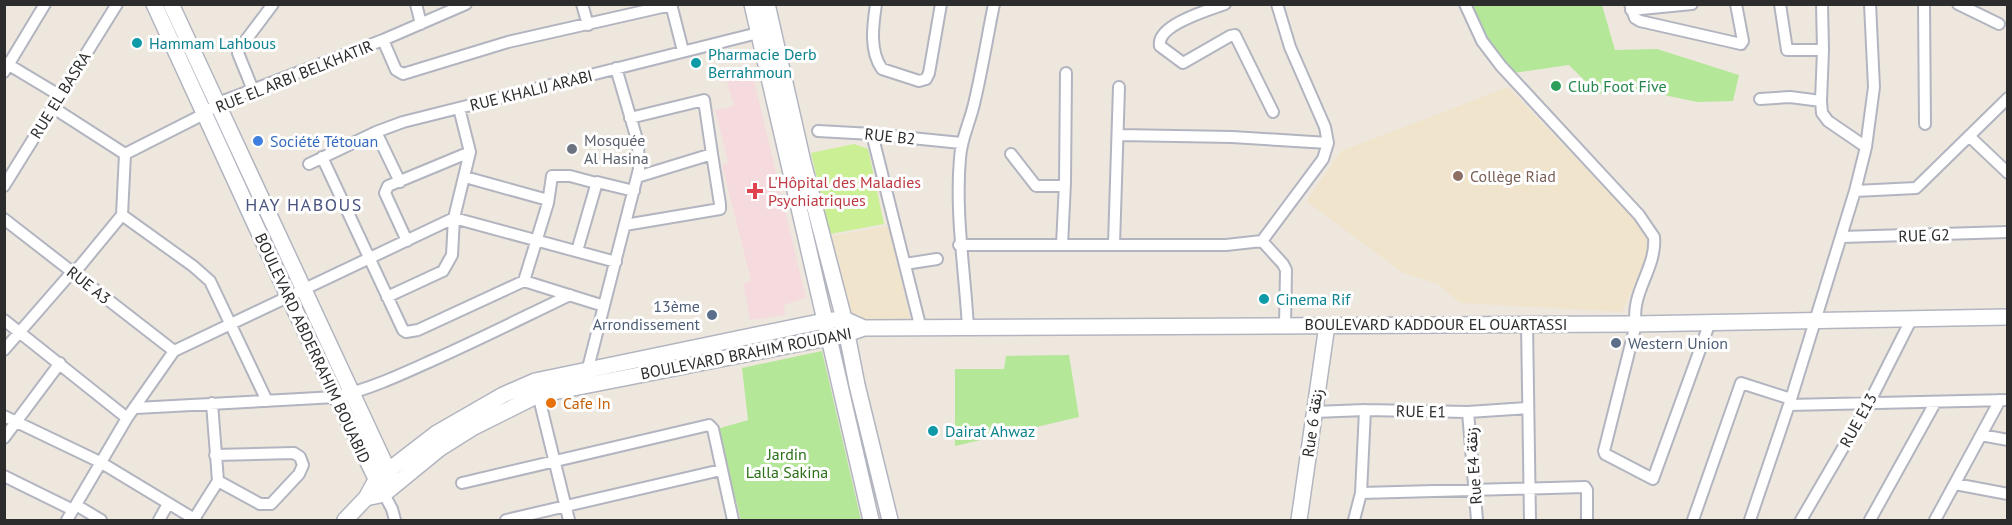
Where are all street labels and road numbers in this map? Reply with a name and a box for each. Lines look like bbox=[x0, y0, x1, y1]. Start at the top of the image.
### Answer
street label: RUE EL ARBI BELKHATIR bbox=[212, 35, 376, 117]
street label: RUE EL BASRA bbox=[25, 47, 95, 142]
street label: RUE KHALIJ ARABI bbox=[468, 65, 594, 115]
street label: RUE B2 bbox=[864, 123, 916, 149]
street label: RUE G2 bbox=[1898, 224, 1950, 246]
street label: BOULEVARD ABDERRAHIM BOUABID bbox=[251, 230, 375, 466]
street label: RUE A3 bbox=[63, 262, 115, 308]
street label: BOULEVARD KADDOUR EL OUARTASSI bbox=[1305, 314, 1567, 334]
street label: BOULEVARD BRAHIM ROUDANI bbox=[639, 323, 853, 383]
street label: Rue 6 زنقة bbox=[1297, 388, 1328, 458]
street label: RUE E13 bbox=[1835, 389, 1881, 451]
street label: RUE E1 bbox=[1396, 401, 1446, 421]
street label: Rue E4 زنقة bbox=[1460, 427, 1487, 505]

